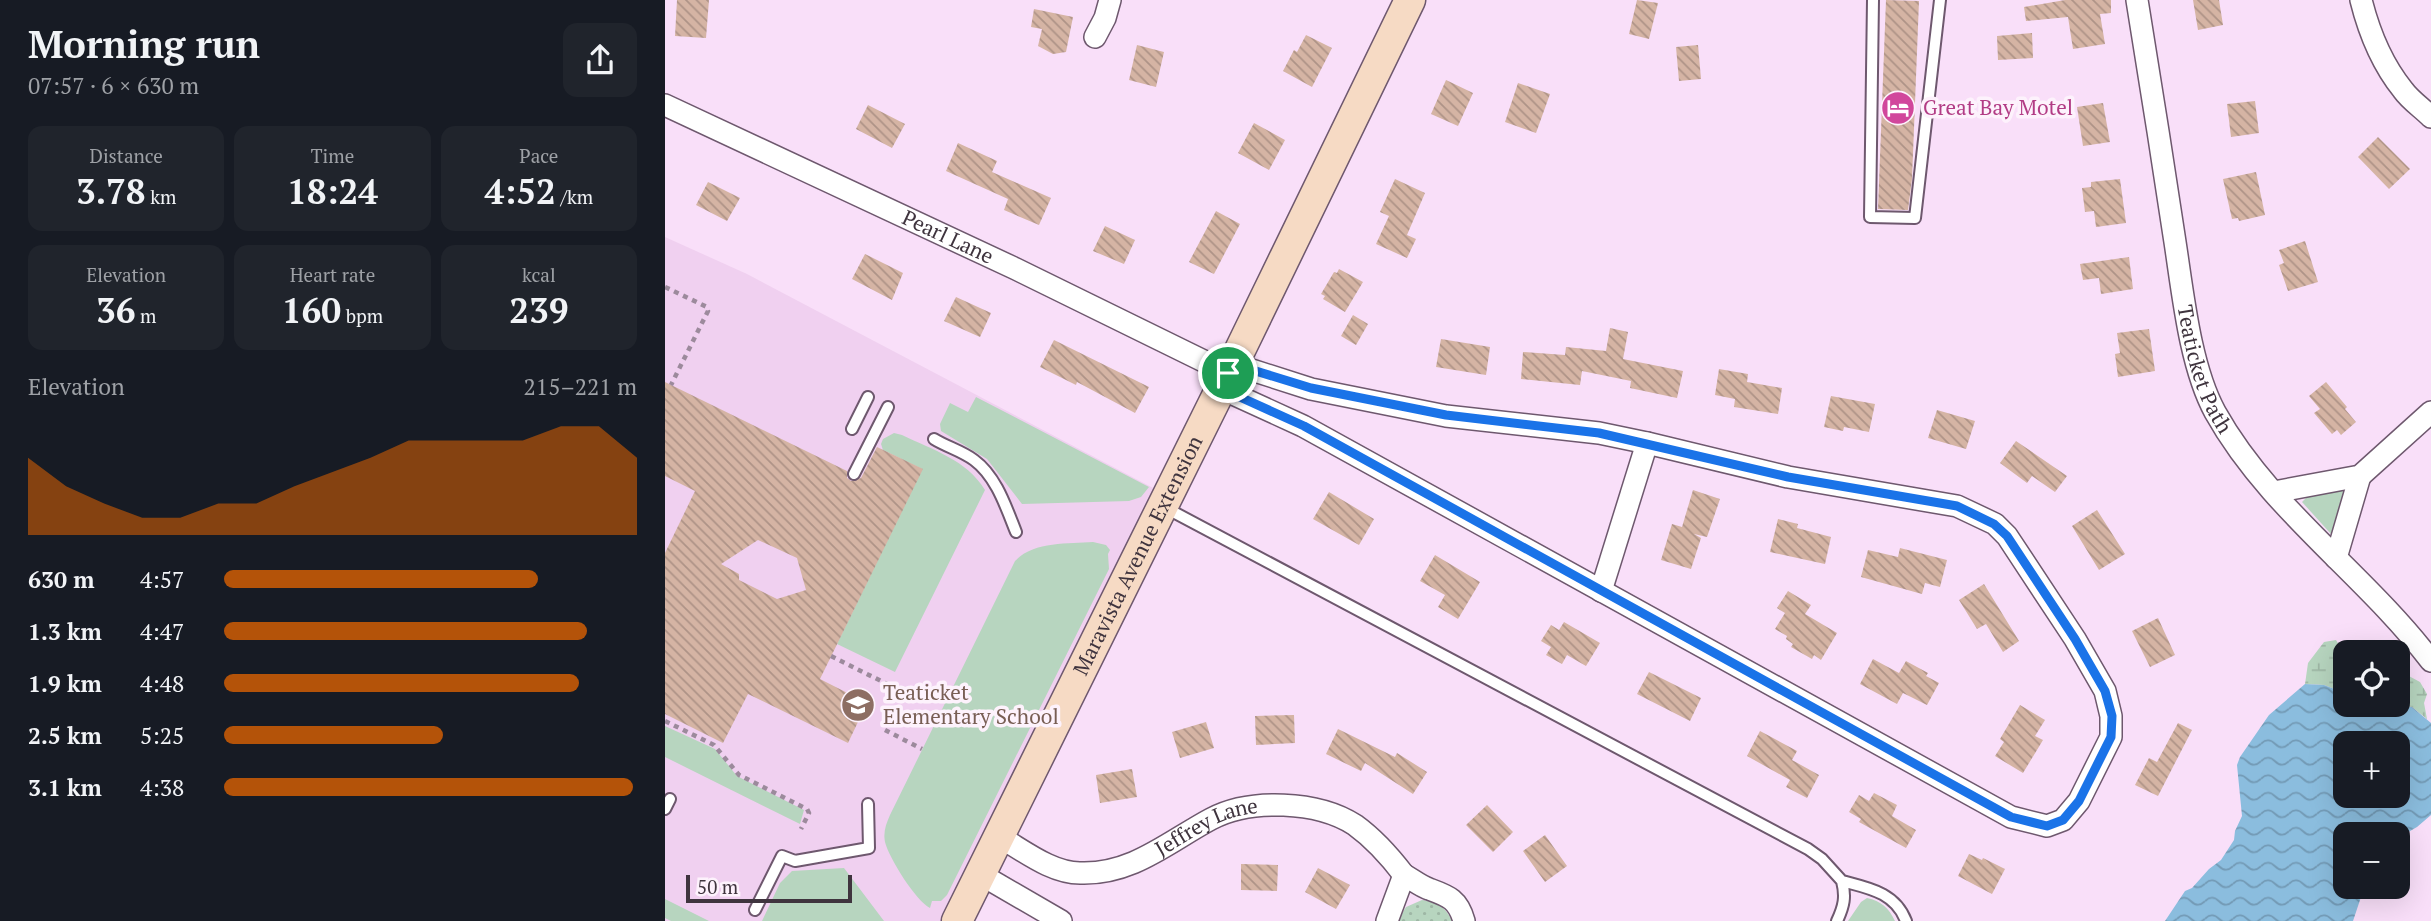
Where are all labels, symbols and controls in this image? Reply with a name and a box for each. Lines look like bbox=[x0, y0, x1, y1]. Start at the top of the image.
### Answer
text: Morning run bbox=[28, 19, 260, 69]
button: share bbox=[563, 23, 637, 97]
text: 07:57 · 6 × 630 m bbox=[28, 70, 199, 101]
hotel icon: Great Bay Motel bbox=[1879, 89, 1917, 127]
place label: Great Bay Motel bbox=[1923, 93, 2073, 121]
text: Distance bbox=[89, 143, 163, 168]
text: Time bbox=[311, 143, 354, 168]
text: Pace bbox=[519, 143, 558, 168]
text: 3.78 bbox=[76, 168, 146, 214]
text: 18:24 bbox=[287, 168, 378, 214]
text: 4:52 bbox=[484, 168, 556, 214]
text: km bbox=[146, 184, 176, 209]
text: /km bbox=[556, 184, 593, 209]
street label: Pearl Lane bbox=[898, 203, 998, 270]
text: Elevation bbox=[86, 262, 166, 287]
text: Heart rate bbox=[290, 262, 375, 287]
text: kcal bbox=[522, 262, 556, 287]
text: 36 bbox=[96, 287, 135, 333]
text: 160 bbox=[282, 287, 341, 333]
text: 239 bbox=[509, 287, 568, 333]
text: m bbox=[135, 303, 156, 328]
text: bpm bbox=[341, 303, 383, 328]
street label: Teaticket Path bbox=[2172, 303, 2239, 438]
pin bbox=[1198, 343, 1258, 403]
icon: arrive bbox=[1209, 354, 1247, 392]
text: Elevation bbox=[28, 371, 125, 402]
text: 215–221 m bbox=[524, 371, 637, 402]
street label: Maravista Avenue Extension bbox=[1066, 430, 1209, 680]
text: 630 m bbox=[28, 564, 94, 595]
text: 4:57 bbox=[140, 564, 184, 595]
text: 1.3 km bbox=[28, 616, 102, 647]
text: 4:47 bbox=[140, 616, 184, 647]
map controls bbox=[2333, 640, 2410, 899]
button: locate bbox=[2333, 640, 2410, 717]
text: 1.9 km bbox=[28, 668, 102, 699]
text: 4:48 bbox=[140, 668, 184, 699]
place label: Teaticket Elementary School bbox=[883, 678, 1059, 730]
school or university icon: Teaticket Elementary School bbox=[839, 686, 877, 724]
text: 2.5 km bbox=[28, 720, 102, 751]
text: 5:25 bbox=[140, 720, 184, 751]
button: + bbox=[2333, 731, 2410, 808]
text: 3.1 km bbox=[28, 772, 102, 803]
text: 4:38 bbox=[140, 772, 184, 803]
street label: Jeffrey Lane bbox=[1150, 791, 1259, 862]
button: − bbox=[2333, 822, 2410, 899]
scale bar bbox=[686, 872, 852, 904]
text: 50 m bbox=[697, 874, 738, 899]

